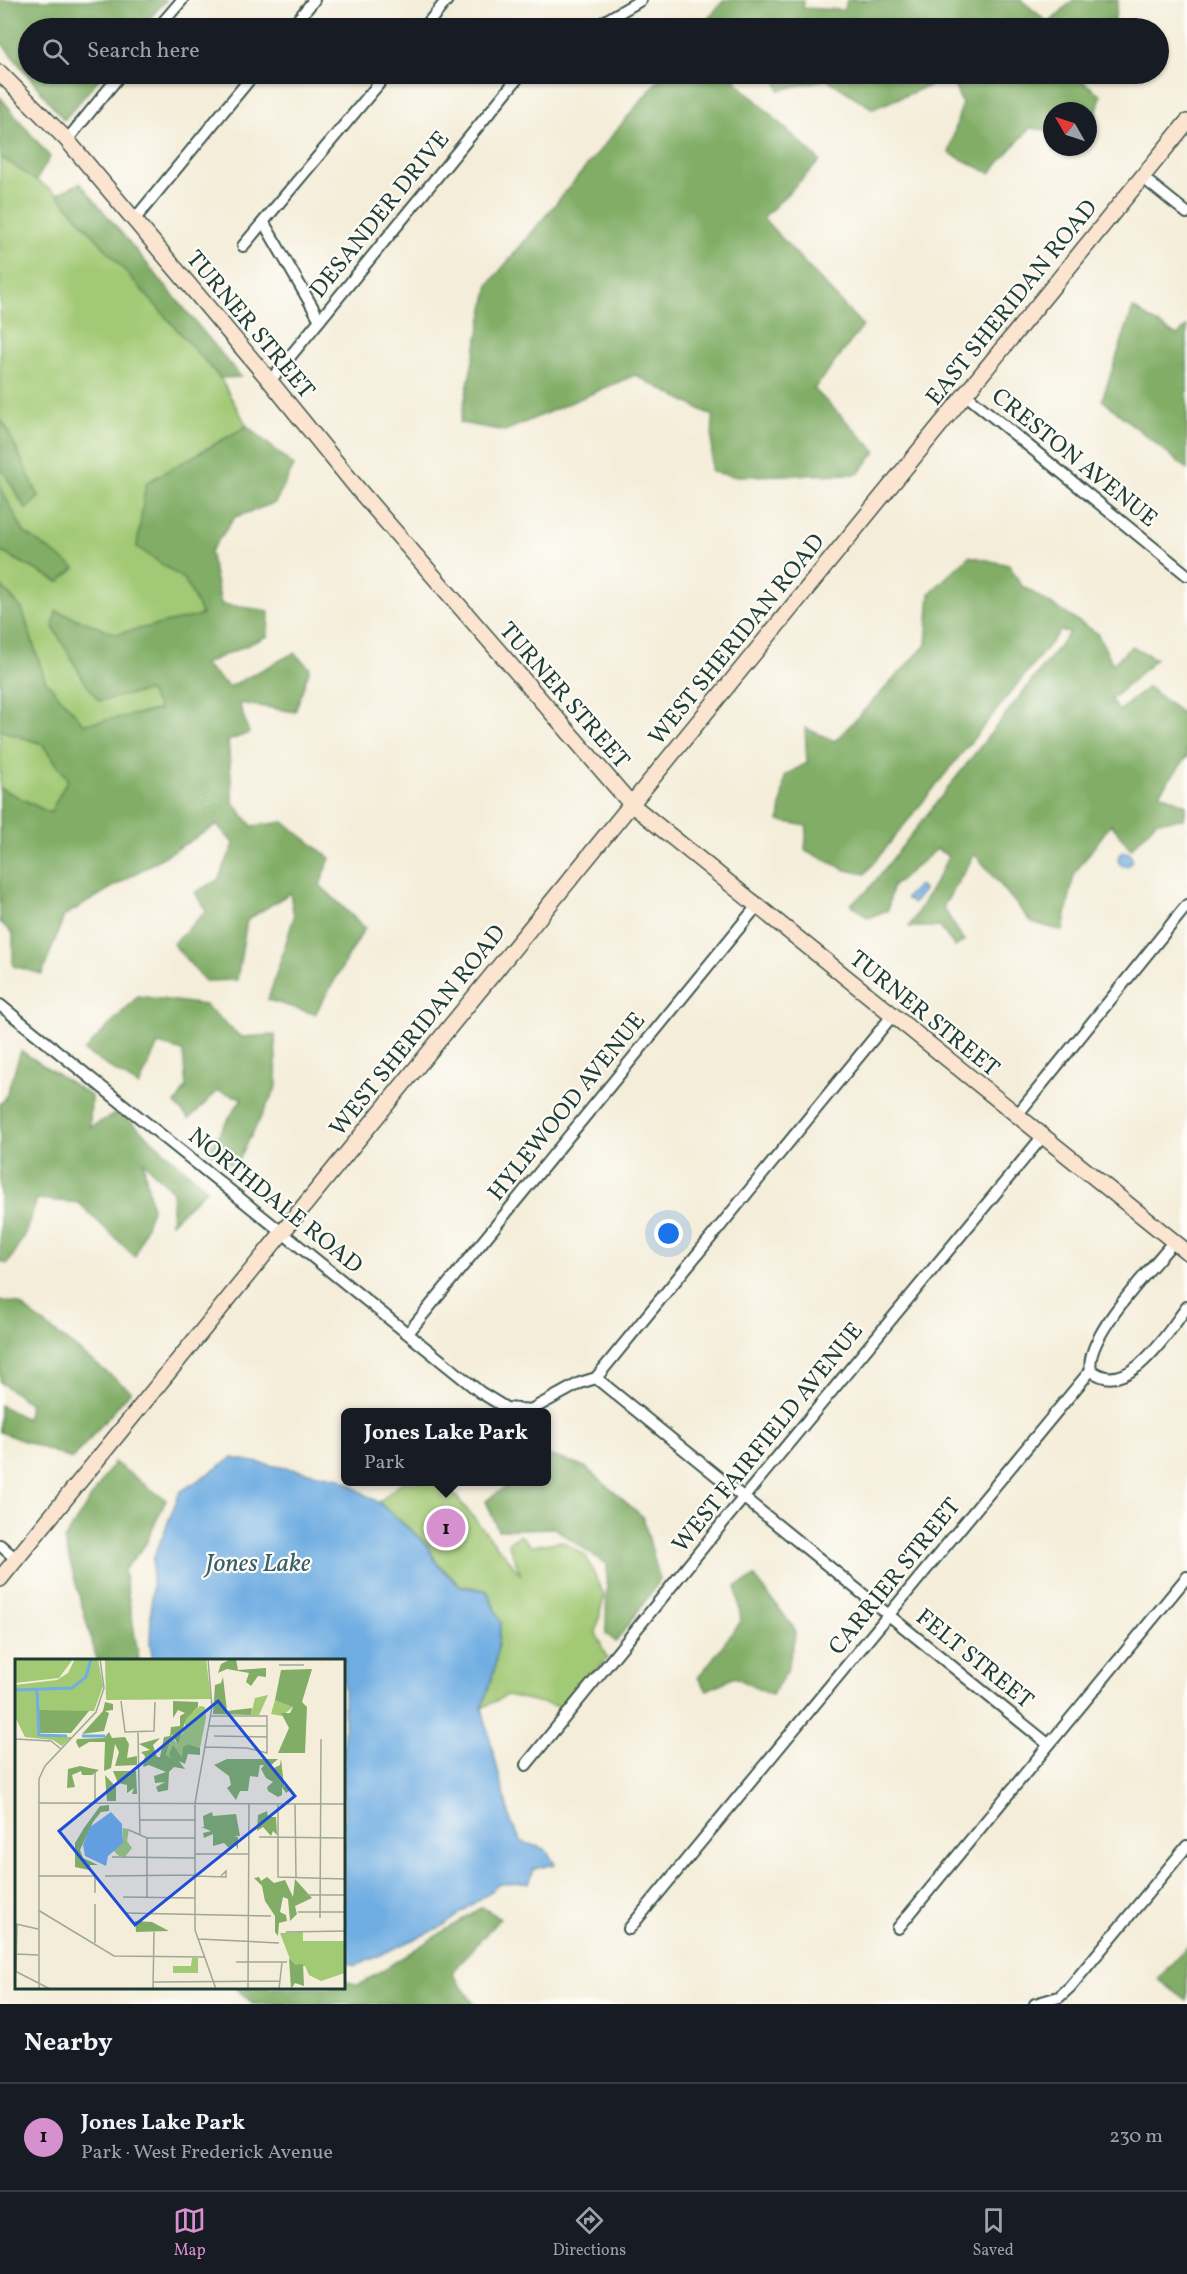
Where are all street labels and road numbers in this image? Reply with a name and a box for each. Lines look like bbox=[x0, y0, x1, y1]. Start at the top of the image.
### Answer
street label: DESANDER DRIVE bbox=[302, 124, 459, 306]
street label: EAST SHERIDAN ROAD bbox=[919, 193, 1107, 414]
street label: TURNER STREET bbox=[177, 244, 322, 407]
street label: CRESTON AVENUE bbox=[983, 381, 1164, 536]
street label: WEST SHERIDAN ROAD bbox=[641, 527, 834, 754]
street label: TURNER STREET bbox=[490, 615, 637, 777]
street label: WEST SHERIDAN ROAD bbox=[322, 918, 515, 1145]
street label: TURNER STREET bbox=[841, 943, 1006, 1086]
street label: HYLEWOOD AVENUE bbox=[481, 1006, 654, 1209]
street label: NORTHDALE ROAD bbox=[180, 1120, 369, 1283]
street label: WEST FAIRFIELD AVENUE bbox=[665, 1316, 872, 1561]
street label: CARRIER STREET bbox=[821, 1491, 970, 1663]
street label: FELT STREET bbox=[907, 1601, 1040, 1718]

